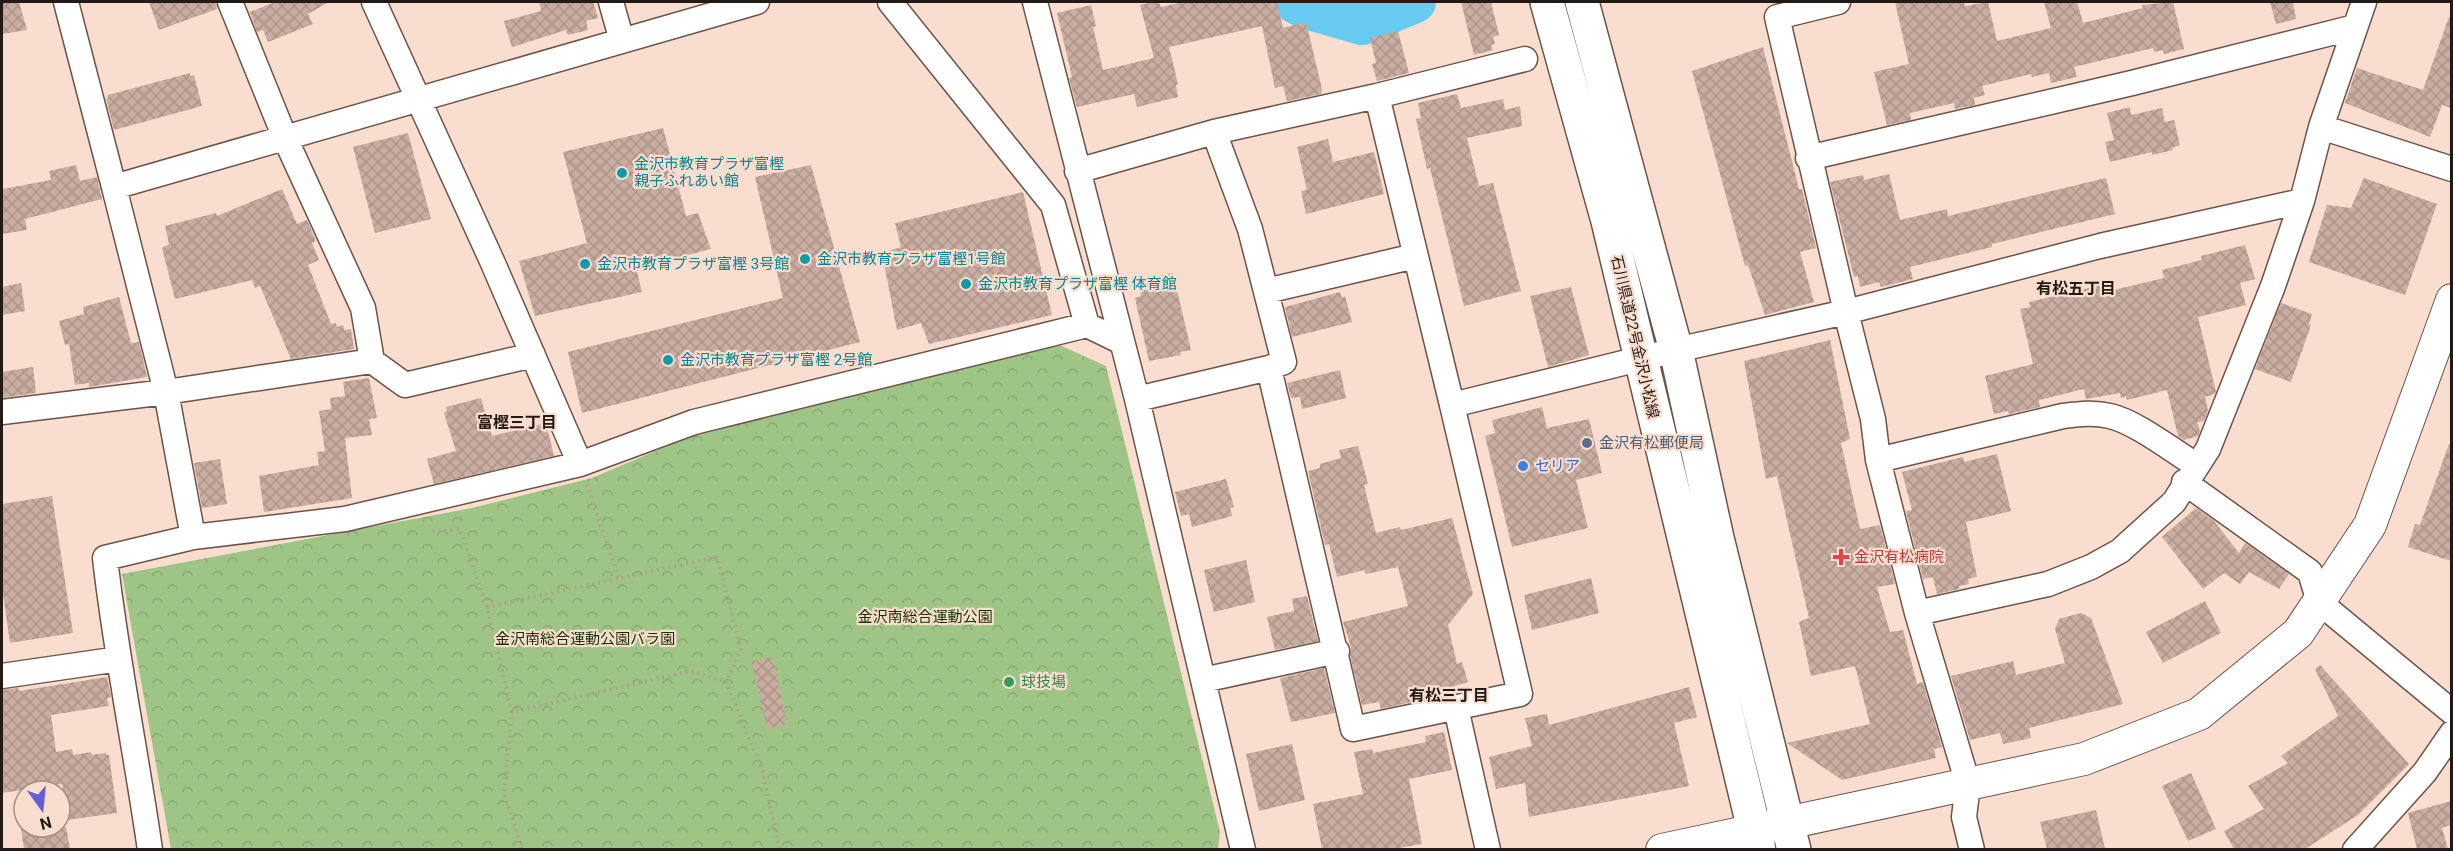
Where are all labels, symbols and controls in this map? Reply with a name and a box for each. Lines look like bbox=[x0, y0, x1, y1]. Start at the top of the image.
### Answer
place label: 金沢市教育プラザ富樫 親子ふれあい館 bbox=[634, 155, 784, 190]
marker: 金沢市教育プラザ富樫 親子ふれあい館 bbox=[615, 166, 629, 180]
place label: 金沢市教育プラザ富樫1号館 bbox=[817, 250, 1005, 268]
marker: 金沢市教育プラザ富樫1号館 bbox=[798, 252, 812, 266]
street label: 石川県道22号金沢小松線 bbox=[1607, 254, 1663, 420]
place label: 金沢市教育プラザ富樫 3号館 bbox=[597, 255, 789, 273]
marker: 金沢市教育プラザ富樫 3号館 bbox=[578, 257, 592, 271]
place label: 金沢市教育プラザ富樫 体育館 bbox=[978, 275, 1177, 293]
marker: 金沢市教育プラザ富樫 体育館 bbox=[959, 277, 973, 291]
district label: 有松五丁目 bbox=[2036, 279, 2116, 298]
place label: 金沢市教育プラザ富樫 2号館 bbox=[680, 351, 872, 369]
marker: 金沢市教育プラザ富樫 2号館 bbox=[661, 353, 675, 367]
district label: 富樫三丁目 bbox=[477, 413, 557, 432]
place label: 金沢有松郵便局 bbox=[1599, 434, 1704, 452]
marker: 金沢有松郵便局 bbox=[1580, 436, 1594, 450]
place label: セリア bbox=[1535, 457, 1580, 475]
marker: セリア bbox=[1516, 459, 1530, 473]
marker: 金沢有松病院 bbox=[1832, 548, 1850, 566]
place label: 金沢有松病院 bbox=[1854, 548, 1944, 566]
park label: 金沢南総合運動公園 bbox=[857, 608, 993, 626]
park label: 金沢南総合運動公園バラ園 bbox=[495, 630, 675, 648]
place label: 球技場 bbox=[1021, 673, 1066, 691]
marker: 球技場 bbox=[1002, 675, 1016, 689]
district label: 有松三丁目 bbox=[1409, 686, 1489, 705]
north arrow bbox=[12, 779, 72, 839]
text: N bbox=[38, 812, 54, 834]

